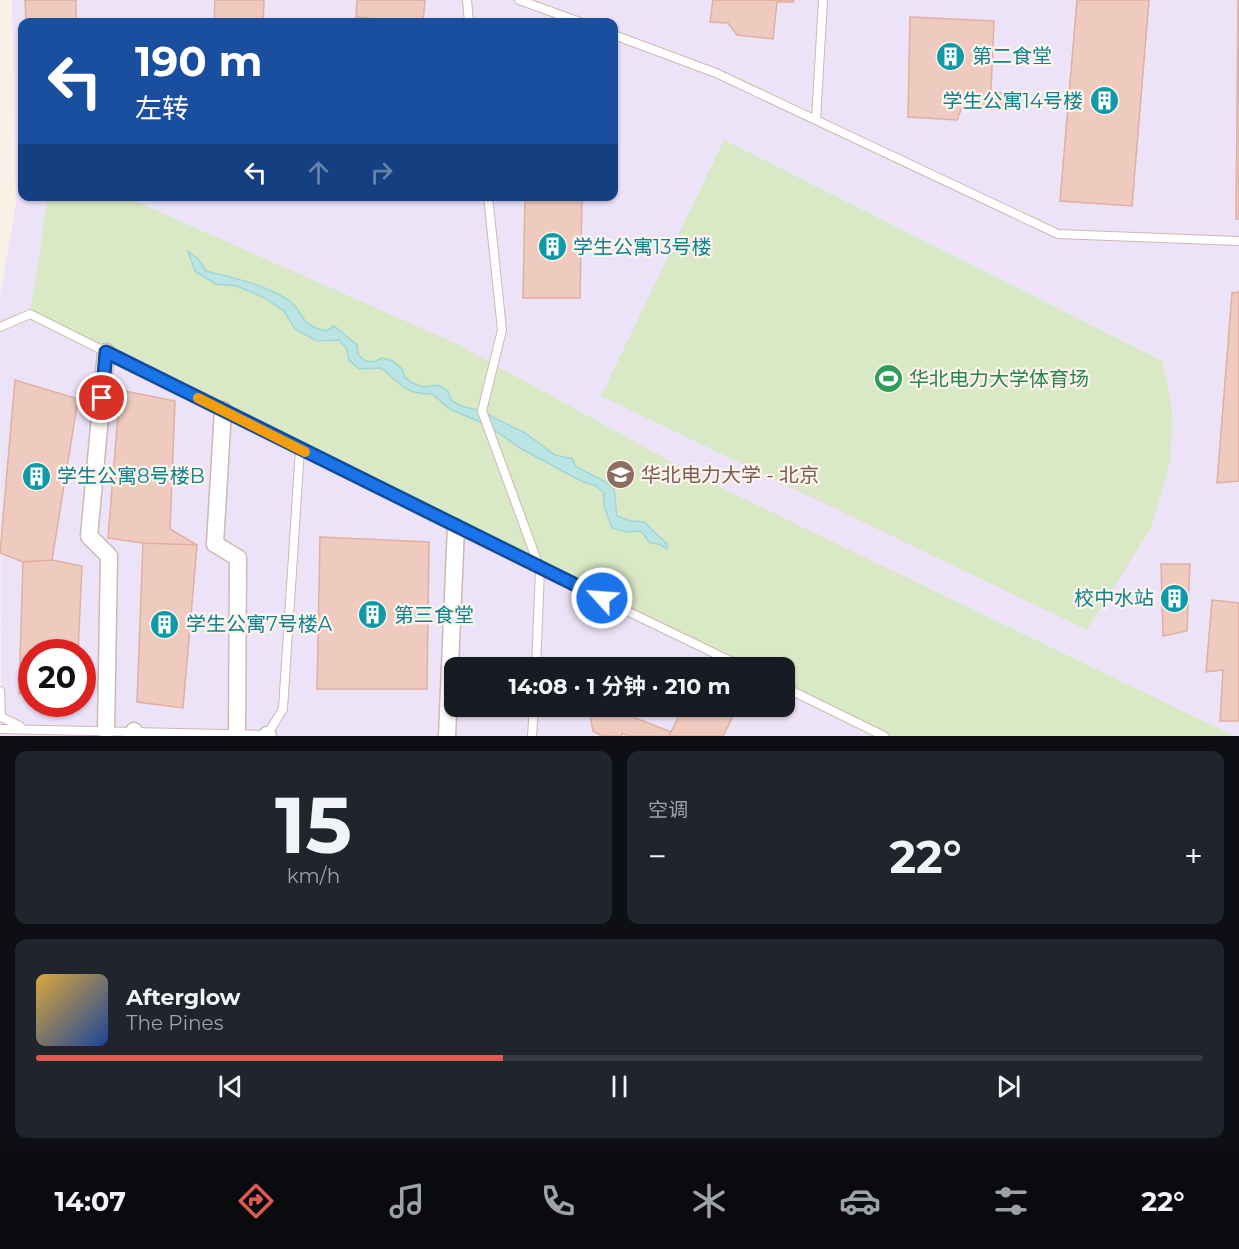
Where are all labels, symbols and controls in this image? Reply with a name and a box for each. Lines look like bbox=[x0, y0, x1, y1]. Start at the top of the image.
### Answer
text: 190 m bbox=[135, 35, 263, 87]
building icon: 第二食堂 bbox=[935, 40, 967, 72]
icon: left bbox=[36, 42, 114, 120]
place label: 第二食堂 bbox=[972, 44, 1052, 68]
building icon: 学生公寓14号楼 bbox=[1088, 85, 1120, 117]
place label: 学生公寓14号楼 bbox=[943, 89, 1083, 113]
text: 左转 bbox=[135, 92, 189, 125]
icon: left bbox=[239, 156, 272, 189]
icon: ahead bbox=[302, 156, 335, 189]
icon: right bbox=[365, 156, 398, 189]
building icon: 学生公寓13号楼 bbox=[536, 231, 568, 263]
place label: 学生公寓13号楼 bbox=[573, 235, 712, 259]
sports icon: 华北电力大学体育场 bbox=[872, 363, 904, 395]
place label: 华北电力大学体育场 bbox=[909, 367, 1089, 391]
pin bbox=[76, 372, 127, 423]
icon: arrive bbox=[85, 381, 118, 414]
school or university icon: 华北电力大学 - 北京 bbox=[604, 459, 636, 491]
building icon: 学生公寓8号楼B bbox=[20, 460, 52, 492]
place label: 华北电力大学 - 北京 bbox=[641, 463, 819, 487]
place label: 学生公寓8号楼B bbox=[57, 464, 205, 488]
position arrow bbox=[570, 566, 634, 630]
building icon: 校中水站 bbox=[1159, 582, 1191, 614]
place label: 校中水站 bbox=[1074, 586, 1154, 610]
building icon: 第三食堂 bbox=[357, 599, 389, 631]
place label: 第三食堂 bbox=[394, 603, 474, 627]
building icon: 学生公寓7号楼A bbox=[149, 608, 181, 640]
place label: 学生公寓7号楼A bbox=[186, 612, 333, 636]
speed limit sign: 20 bbox=[18, 639, 96, 717]
text: 14:08 · 1 分钟 · 210 m bbox=[508, 673, 731, 700]
text: 15 bbox=[275, 777, 352, 873]
text: 空调 bbox=[648, 798, 688, 822]
text: 22° bbox=[890, 829, 961, 884]
text: − bbox=[648, 836, 667, 876]
text: + bbox=[1184, 836, 1203, 876]
text: km/h bbox=[287, 864, 340, 888]
text: Afterglow bbox=[126, 984, 240, 1011]
text: The Pines bbox=[126, 1011, 223, 1035]
icon: previous bbox=[214, 1070, 247, 1103]
icon: pause bbox=[603, 1070, 636, 1103]
icon: next bbox=[992, 1070, 1025, 1103]
icon: directions bbox=[235, 1180, 277, 1222]
icon: music bbox=[386, 1180, 428, 1222]
icon: phone bbox=[537, 1180, 579, 1222]
icon: climate bbox=[688, 1180, 730, 1222]
icon: car bbox=[839, 1180, 881, 1222]
icon: filters bbox=[990, 1180, 1032, 1222]
text: 14:07 bbox=[55, 1185, 126, 1218]
text: 22° bbox=[1141, 1185, 1184, 1218]

